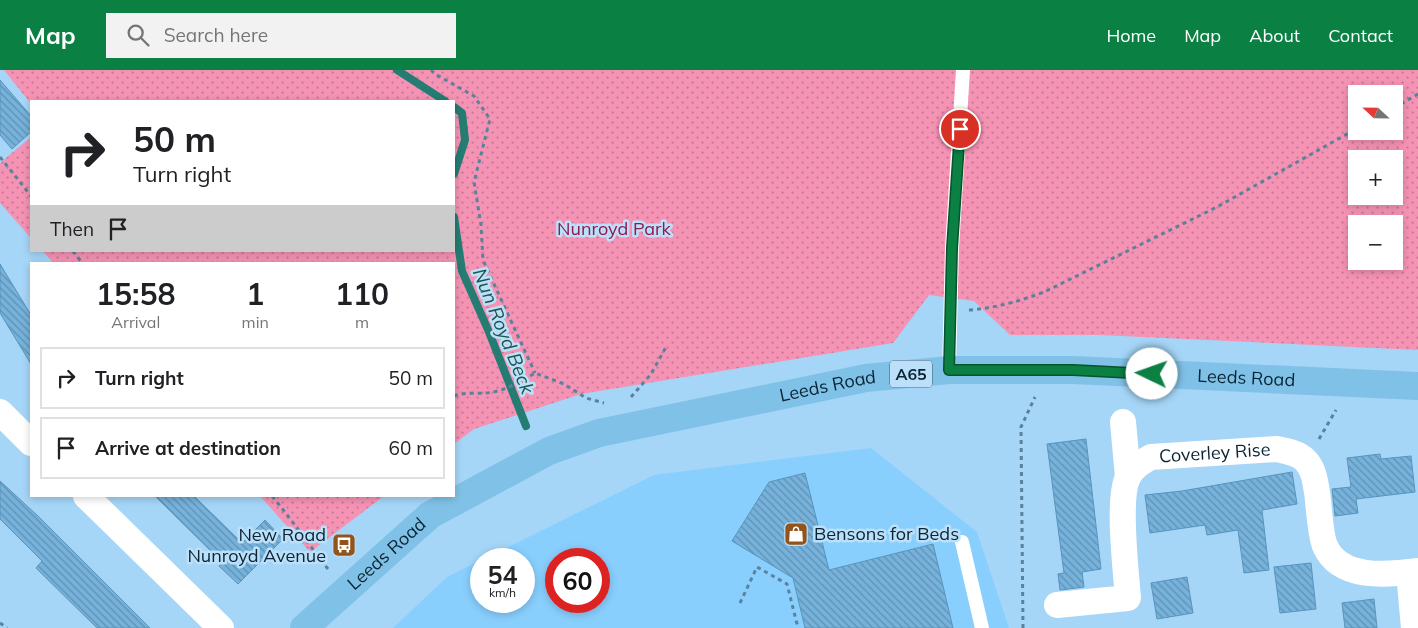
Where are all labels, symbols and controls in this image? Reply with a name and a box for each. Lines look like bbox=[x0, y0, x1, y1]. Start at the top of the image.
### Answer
search box bbox=[106, 13, 456, 58]
text: Map bbox=[25, 20, 76, 50]
icon: search bbox=[124, 21, 152, 49]
text: Search here bbox=[164, 23, 268, 47]
text: Home bbox=[1106, 24, 1156, 47]
text: Map bbox=[1184, 24, 1221, 47]
text: About bbox=[1249, 24, 1300, 47]
text: Contact bbox=[1328, 24, 1393, 47]
north arrow bbox=[1348, 85, 1402, 140]
map controls bbox=[1348, 85, 1403, 270]
pin bbox=[939, 108, 981, 150]
icon: arrive bbox=[946, 115, 974, 143]
text: 50 m bbox=[133, 117, 216, 161]
icon: right bbox=[50, 120, 115, 185]
button: + bbox=[1348, 150, 1403, 205]
text: Turn right bbox=[133, 160, 231, 188]
icon: arrive bbox=[104, 215, 132, 243]
button: − bbox=[1348, 215, 1403, 270]
text: Then bbox=[50, 217, 94, 241]
park label: Nunroyd Park bbox=[557, 217, 672, 240]
water label: Nun Royd Beck bbox=[468, 265, 541, 399]
text: 15:58 bbox=[96, 275, 176, 313]
text: 1 bbox=[246, 275, 264, 313]
text: 110 bbox=[335, 275, 389, 313]
text: Arrival bbox=[111, 312, 160, 332]
text: min bbox=[242, 312, 269, 332]
text: m bbox=[355, 312, 369, 332]
position arrow bbox=[1125, 347, 1177, 399]
road number: A65 bbox=[890, 360, 932, 388]
icon: right bbox=[52, 364, 80, 392]
street label: Leeds Road bbox=[1197, 364, 1296, 391]
street label: Leeds Road bbox=[777, 365, 877, 407]
text: Turn right bbox=[95, 366, 184, 390]
text: 50 m bbox=[389, 366, 433, 390]
icon: arrive bbox=[52, 434, 80, 462]
text: Arrive at destination bbox=[95, 436, 281, 460]
text: 60 m bbox=[389, 436, 433, 460]
street label: Coverley Rise bbox=[1158, 437, 1271, 467]
street label: Leeds Road bbox=[342, 512, 430, 595]
shop icon: Bensons for Beds bbox=[783, 521, 809, 547]
place label: Bensons for Beds bbox=[814, 522, 959, 545]
place label: New Road Nunroyd Avenue bbox=[187, 523, 326, 567]
bus stop icon: New Road Nunroyd Avenue bbox=[331, 532, 357, 558]
speed limit sign: 60 bbox=[545, 548, 610, 613]
text: 54 bbox=[487, 559, 518, 590]
text: km/h bbox=[489, 585, 516, 600]

